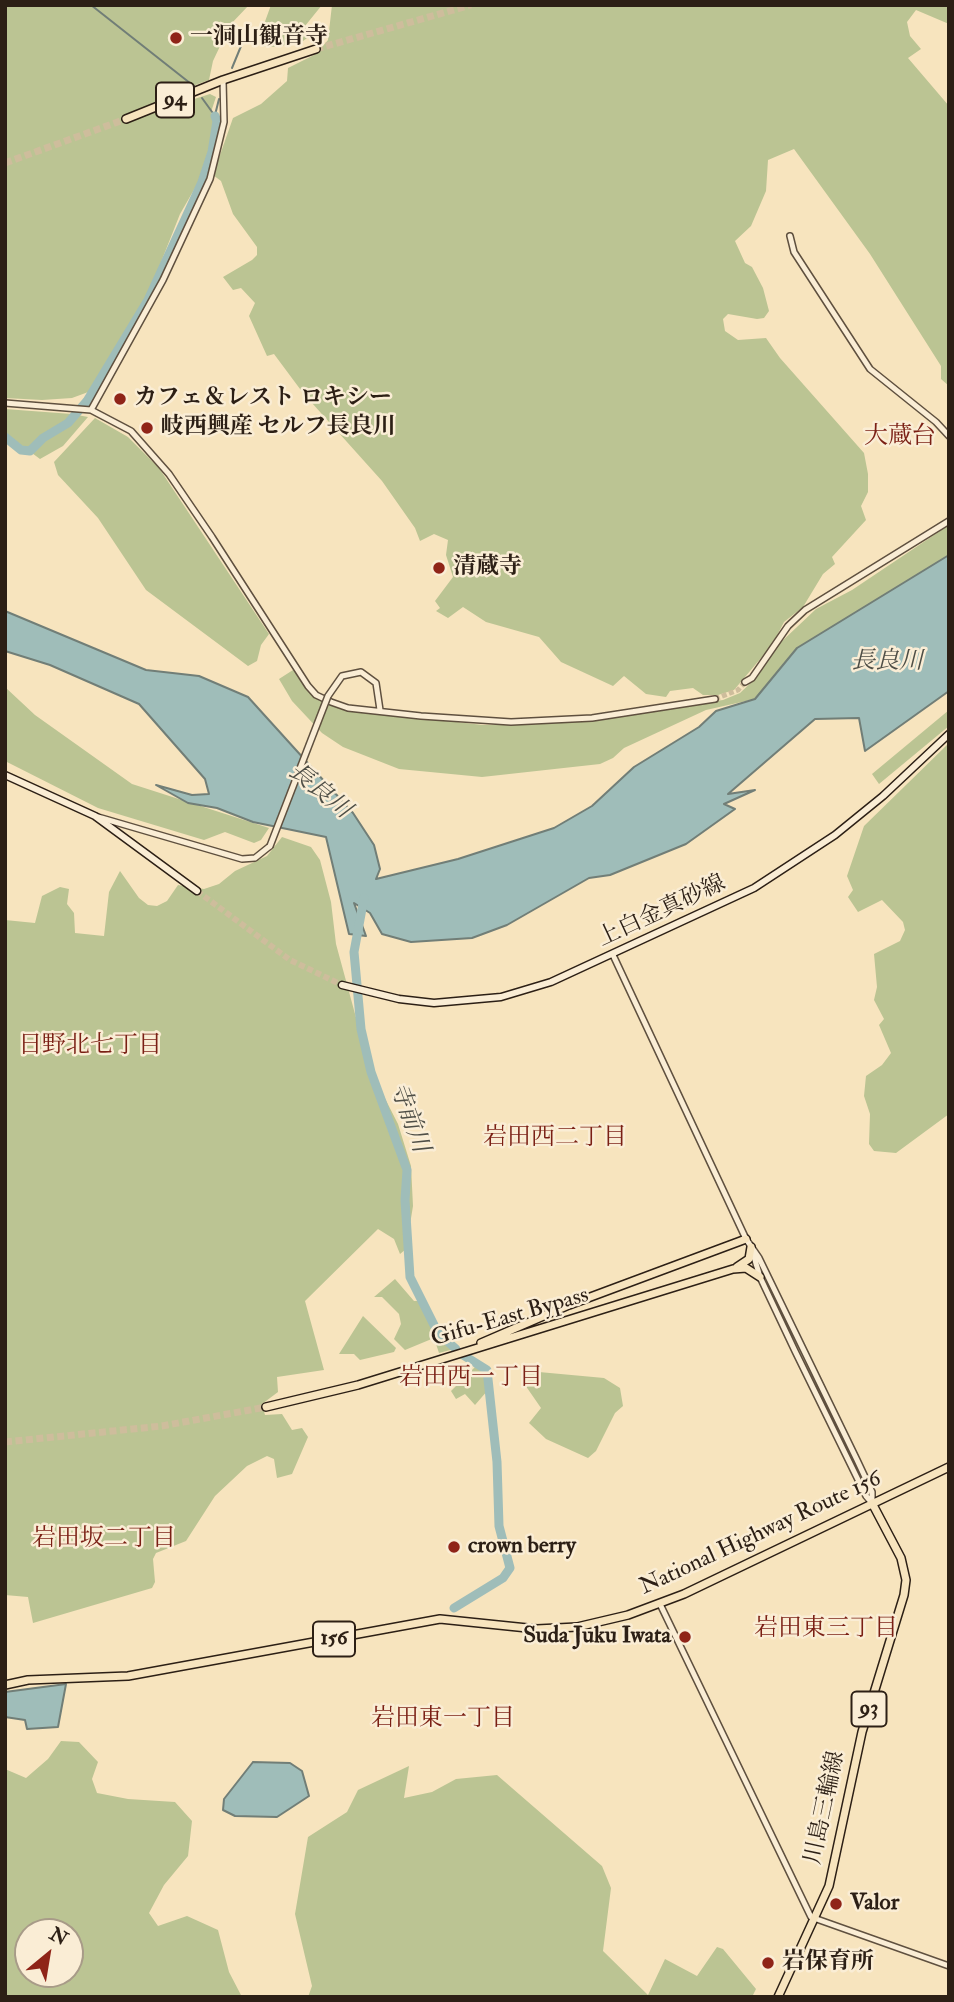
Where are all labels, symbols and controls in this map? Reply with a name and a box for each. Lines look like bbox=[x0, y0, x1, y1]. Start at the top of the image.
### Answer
place label: 一洞山観音寺 bbox=[190, 24, 328, 52]
marker: 一洞山観音寺 bbox=[168, 30, 184, 46]
road number: 94 bbox=[156, 82, 194, 118]
place label: カフェ＆レスト ロキシー bbox=[134, 385, 392, 413]
marker: カフェ＆レスト ロキシー bbox=[112, 391, 128, 407]
place label: 岐西興産 セルフ長良川 bbox=[161, 414, 396, 442]
marker: 岐西興産 セルフ長良川 bbox=[139, 420, 155, 436]
district label: 大蔵台 bbox=[864, 424, 936, 452]
place label: 清蔵寺 bbox=[453, 554, 522, 582]
marker: 清蔵寺 bbox=[431, 560, 447, 576]
water label: 長良川 bbox=[851, 649, 923, 677]
water label: 長良川 bbox=[282, 758, 356, 826]
street label: 上白金真砂線 bbox=[594, 870, 730, 954]
district label: 日野北七丁目 bbox=[18, 1033, 162, 1061]
water label: 寺前川 bbox=[382, 1079, 434, 1157]
district label: 岩田西二丁目 bbox=[483, 1125, 627, 1153]
street label: Gifu-East Bypass bbox=[428, 1282, 592, 1354]
district label: 岩田西一丁目 bbox=[399, 1365, 543, 1393]
street label: National Highway Route 156 bbox=[636, 1466, 886, 1602]
district label: 岩田坂二丁目 bbox=[32, 1526, 176, 1554]
place label: crown berry bbox=[468, 1533, 576, 1561]
marker: crown berry bbox=[446, 1539, 462, 1555]
district label: 岩田東三丁目 bbox=[754, 1616, 898, 1644]
road number: 156 bbox=[313, 1622, 355, 1656]
place label: Suda Juku Iwata bbox=[523, 1623, 671, 1651]
marker: Suda Juku Iwata bbox=[677, 1629, 693, 1645]
road number: 93 bbox=[852, 1692, 886, 1726]
district label: 岩田東一丁目 bbox=[371, 1706, 515, 1734]
street label: 川島三輪線 bbox=[801, 1749, 851, 1867]
place label: Valor bbox=[850, 1890, 899, 1918]
marker: Valor bbox=[828, 1896, 844, 1912]
north arrow bbox=[14, 1918, 84, 1988]
text: N bbox=[45, 1922, 72, 1951]
place label: 岩保育所 bbox=[782, 1949, 874, 1977]
marker: 岩保育所 bbox=[760, 1955, 776, 1971]

